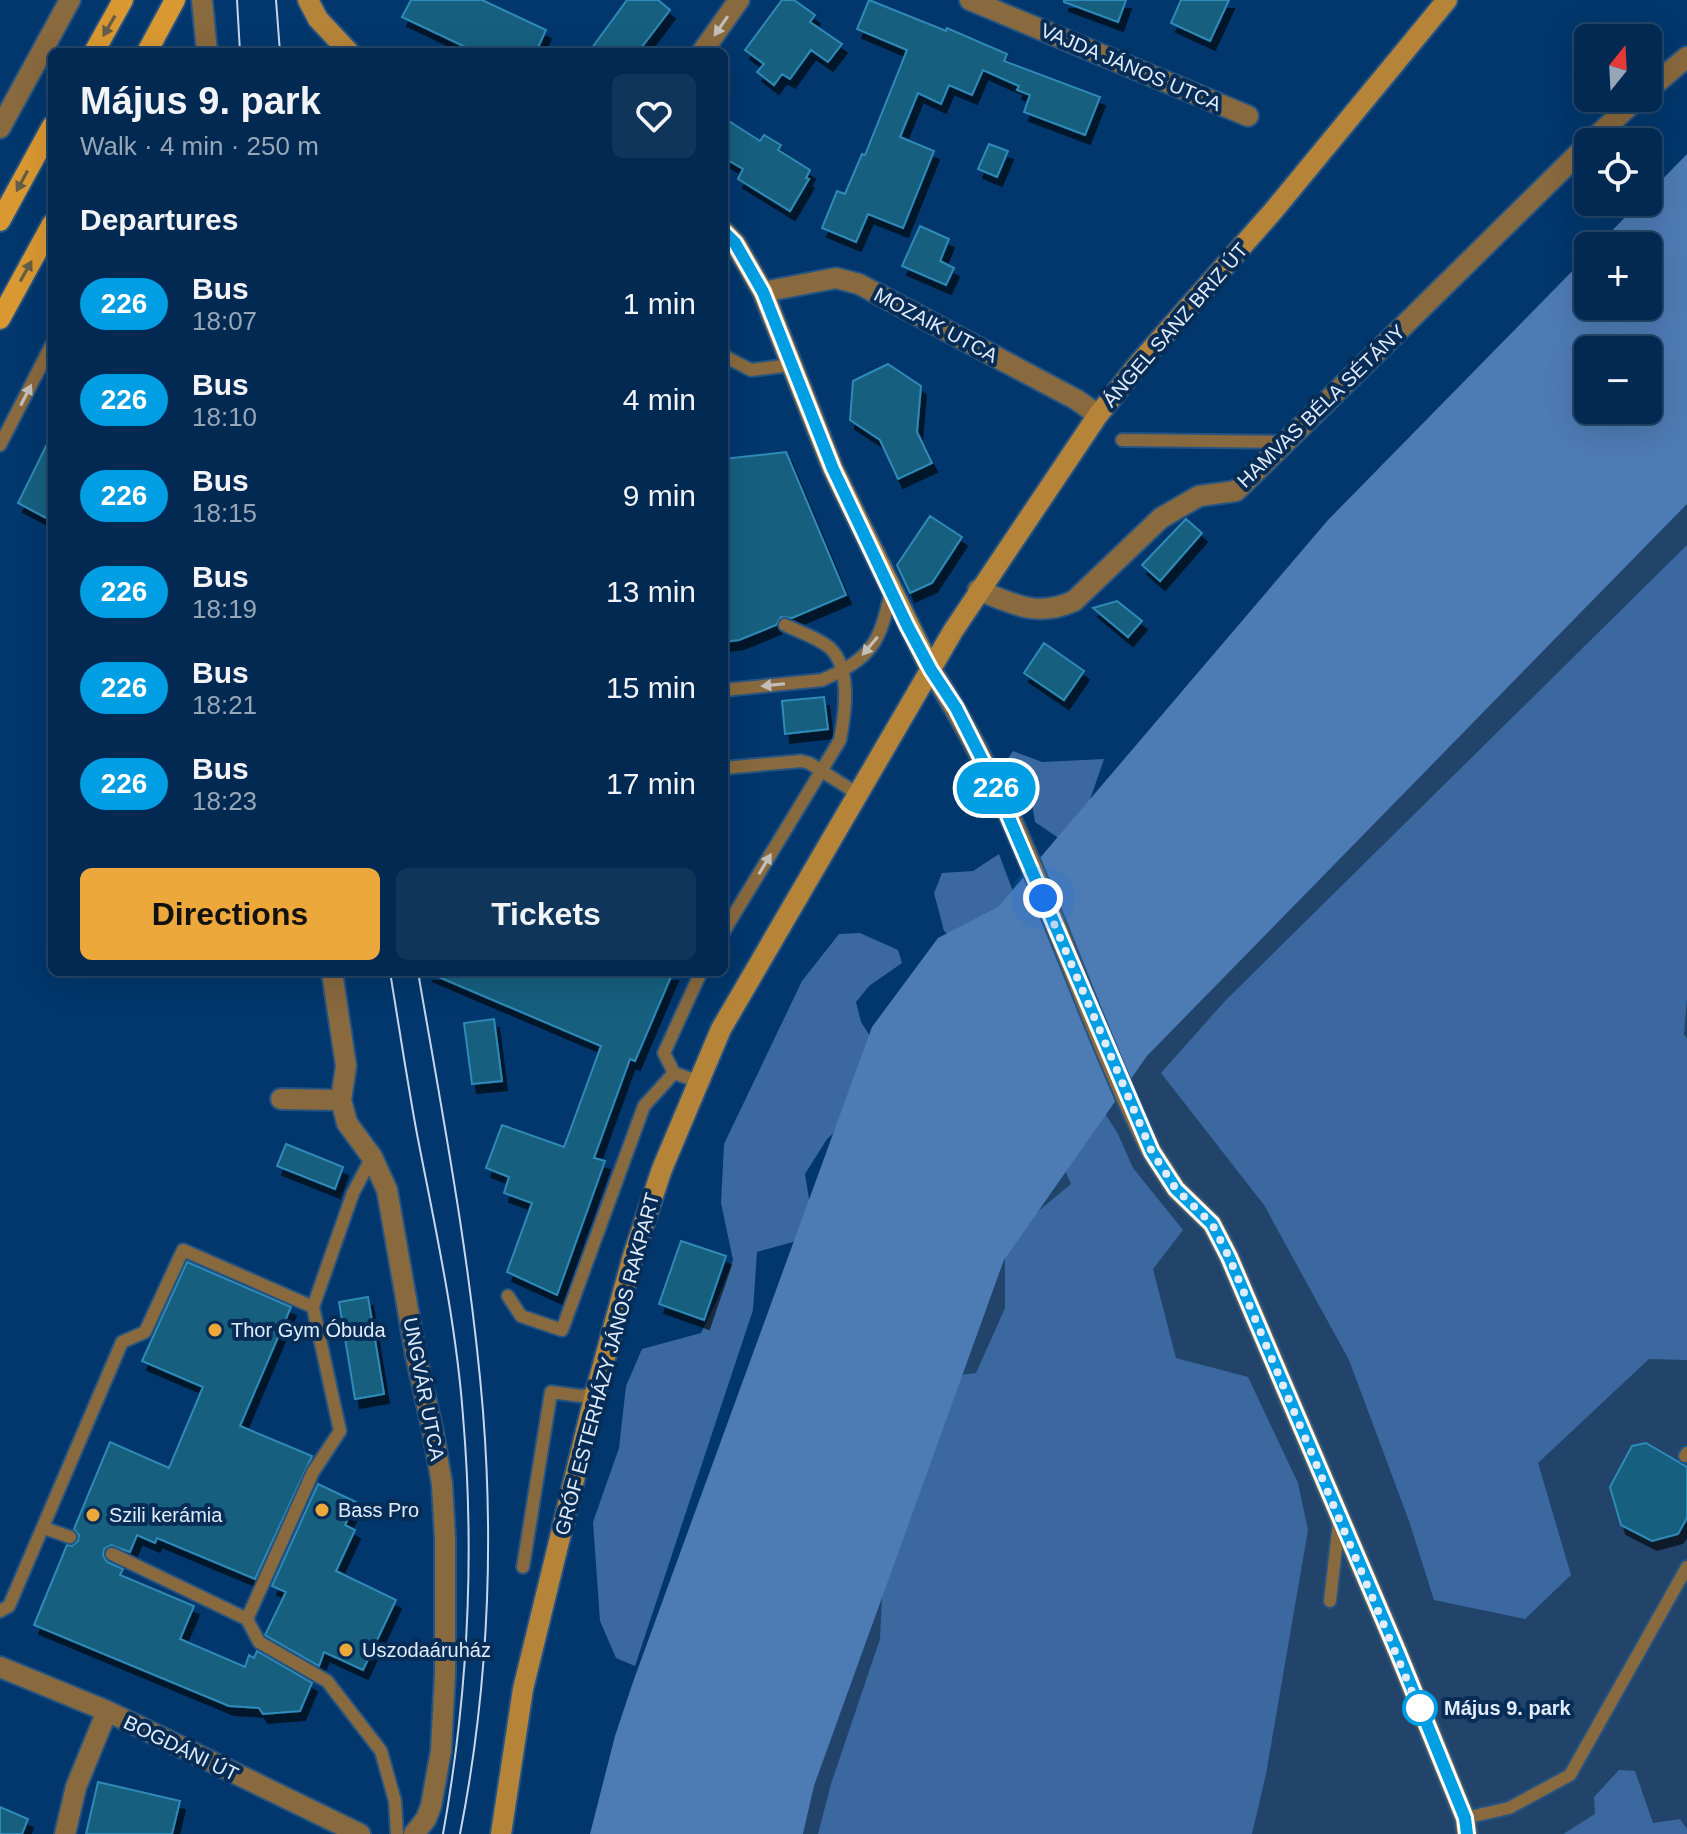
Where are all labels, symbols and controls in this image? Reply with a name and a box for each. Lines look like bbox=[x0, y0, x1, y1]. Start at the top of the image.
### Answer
one-way arrow bbox=[102, 15, 116, 37]
one-way arrow bbox=[713, 16, 729, 36]
street label: VAJDA JÁNOS UTCA bbox=[1037, 19, 1225, 115]
north arrow bbox=[1574, 24, 1662, 112]
map controls bbox=[1574, 24, 1662, 424]
button: heart bbox=[612, 74, 696, 158]
text: Május 9. park bbox=[80, 80, 321, 122]
button: locate bbox=[1574, 128, 1662, 216]
text: Walk · 4 min · 250 m bbox=[80, 131, 319, 161]
one-way arrow bbox=[15, 169, 29, 192]
text: Departures bbox=[80, 203, 238, 236]
button: + bbox=[1574, 232, 1662, 320]
street label: ÁNGEL SANZ BRIZ ÚT bbox=[1098, 239, 1252, 411]
one-way arrow bbox=[19, 260, 33, 283]
text: Bus bbox=[192, 272, 249, 305]
street label: MOZAIK UTCA bbox=[870, 283, 1002, 367]
text: 1 min bbox=[623, 287, 696, 320]
text: 226 bbox=[101, 288, 147, 319]
text: 18:07 bbox=[192, 306, 257, 336]
street label: HAMVAS BÉLA SÉTÁNY bbox=[1233, 320, 1409, 492]
button: − bbox=[1574, 336, 1662, 424]
text: Bus bbox=[192, 368, 249, 401]
one-way arrow bbox=[19, 383, 33, 406]
text: 4 min bbox=[623, 383, 696, 416]
text: 226 bbox=[101, 384, 147, 415]
text: 18:10 bbox=[192, 402, 257, 432]
text: Bus bbox=[192, 464, 249, 497]
text: 9 min bbox=[623, 479, 696, 512]
text: 226 bbox=[101, 480, 147, 511]
text: 18:15 bbox=[192, 498, 257, 528]
text: Bus bbox=[192, 560, 249, 593]
text: 13 min bbox=[606, 575, 696, 608]
text: 226 bbox=[101, 576, 147, 607]
text: 18:19 bbox=[192, 594, 257, 624]
one-way arrow bbox=[862, 636, 879, 656]
text: Bus bbox=[192, 656, 249, 689]
text: 15 min bbox=[606, 671, 696, 704]
text: 226 bbox=[101, 672, 147, 703]
one-way arrow bbox=[760, 679, 785, 692]
text: 18:21 bbox=[192, 690, 257, 720]
text: Bus bbox=[192, 752, 249, 785]
line badge: 226 bbox=[950, 762, 1042, 814]
text: 17 min bbox=[606, 767, 696, 800]
text: 226 bbox=[101, 768, 147, 799]
text: 226 bbox=[973, 772, 1019, 803]
text: 18:23 bbox=[192, 786, 257, 816]
one-way arrow bbox=[757, 853, 771, 875]
button: Directions bbox=[80, 868, 380, 960]
button: Tickets bbox=[396, 868, 696, 960]
your location bbox=[1023, 878, 1063, 918]
street label: GRÓF ESTERHÁZY JÁNOS RAKPART bbox=[551, 1190, 663, 1538]
street label: UNGVÁR UTCA bbox=[399, 1315, 449, 1463]
place label: Thor Gym Óbuda bbox=[231, 1319, 386, 1341]
marker: Thor Gym Óbuda bbox=[206, 1321, 224, 1339]
place label: Bass Pro bbox=[338, 1499, 419, 1521]
marker: Bass Pro bbox=[313, 1501, 331, 1519]
place label: Szili kerámia bbox=[109, 1504, 223, 1526]
marker: Szili kerámia bbox=[84, 1506, 102, 1524]
place label: Uszodaáruház bbox=[362, 1639, 491, 1661]
marker: Uszodaáruház bbox=[337, 1641, 355, 1659]
marker: Május 9. park bbox=[1403, 1691, 1437, 1725]
place label: Május 9. park bbox=[1444, 1697, 1572, 1719]
street label: BOGDÁNI ÚT bbox=[120, 1711, 242, 1785]

